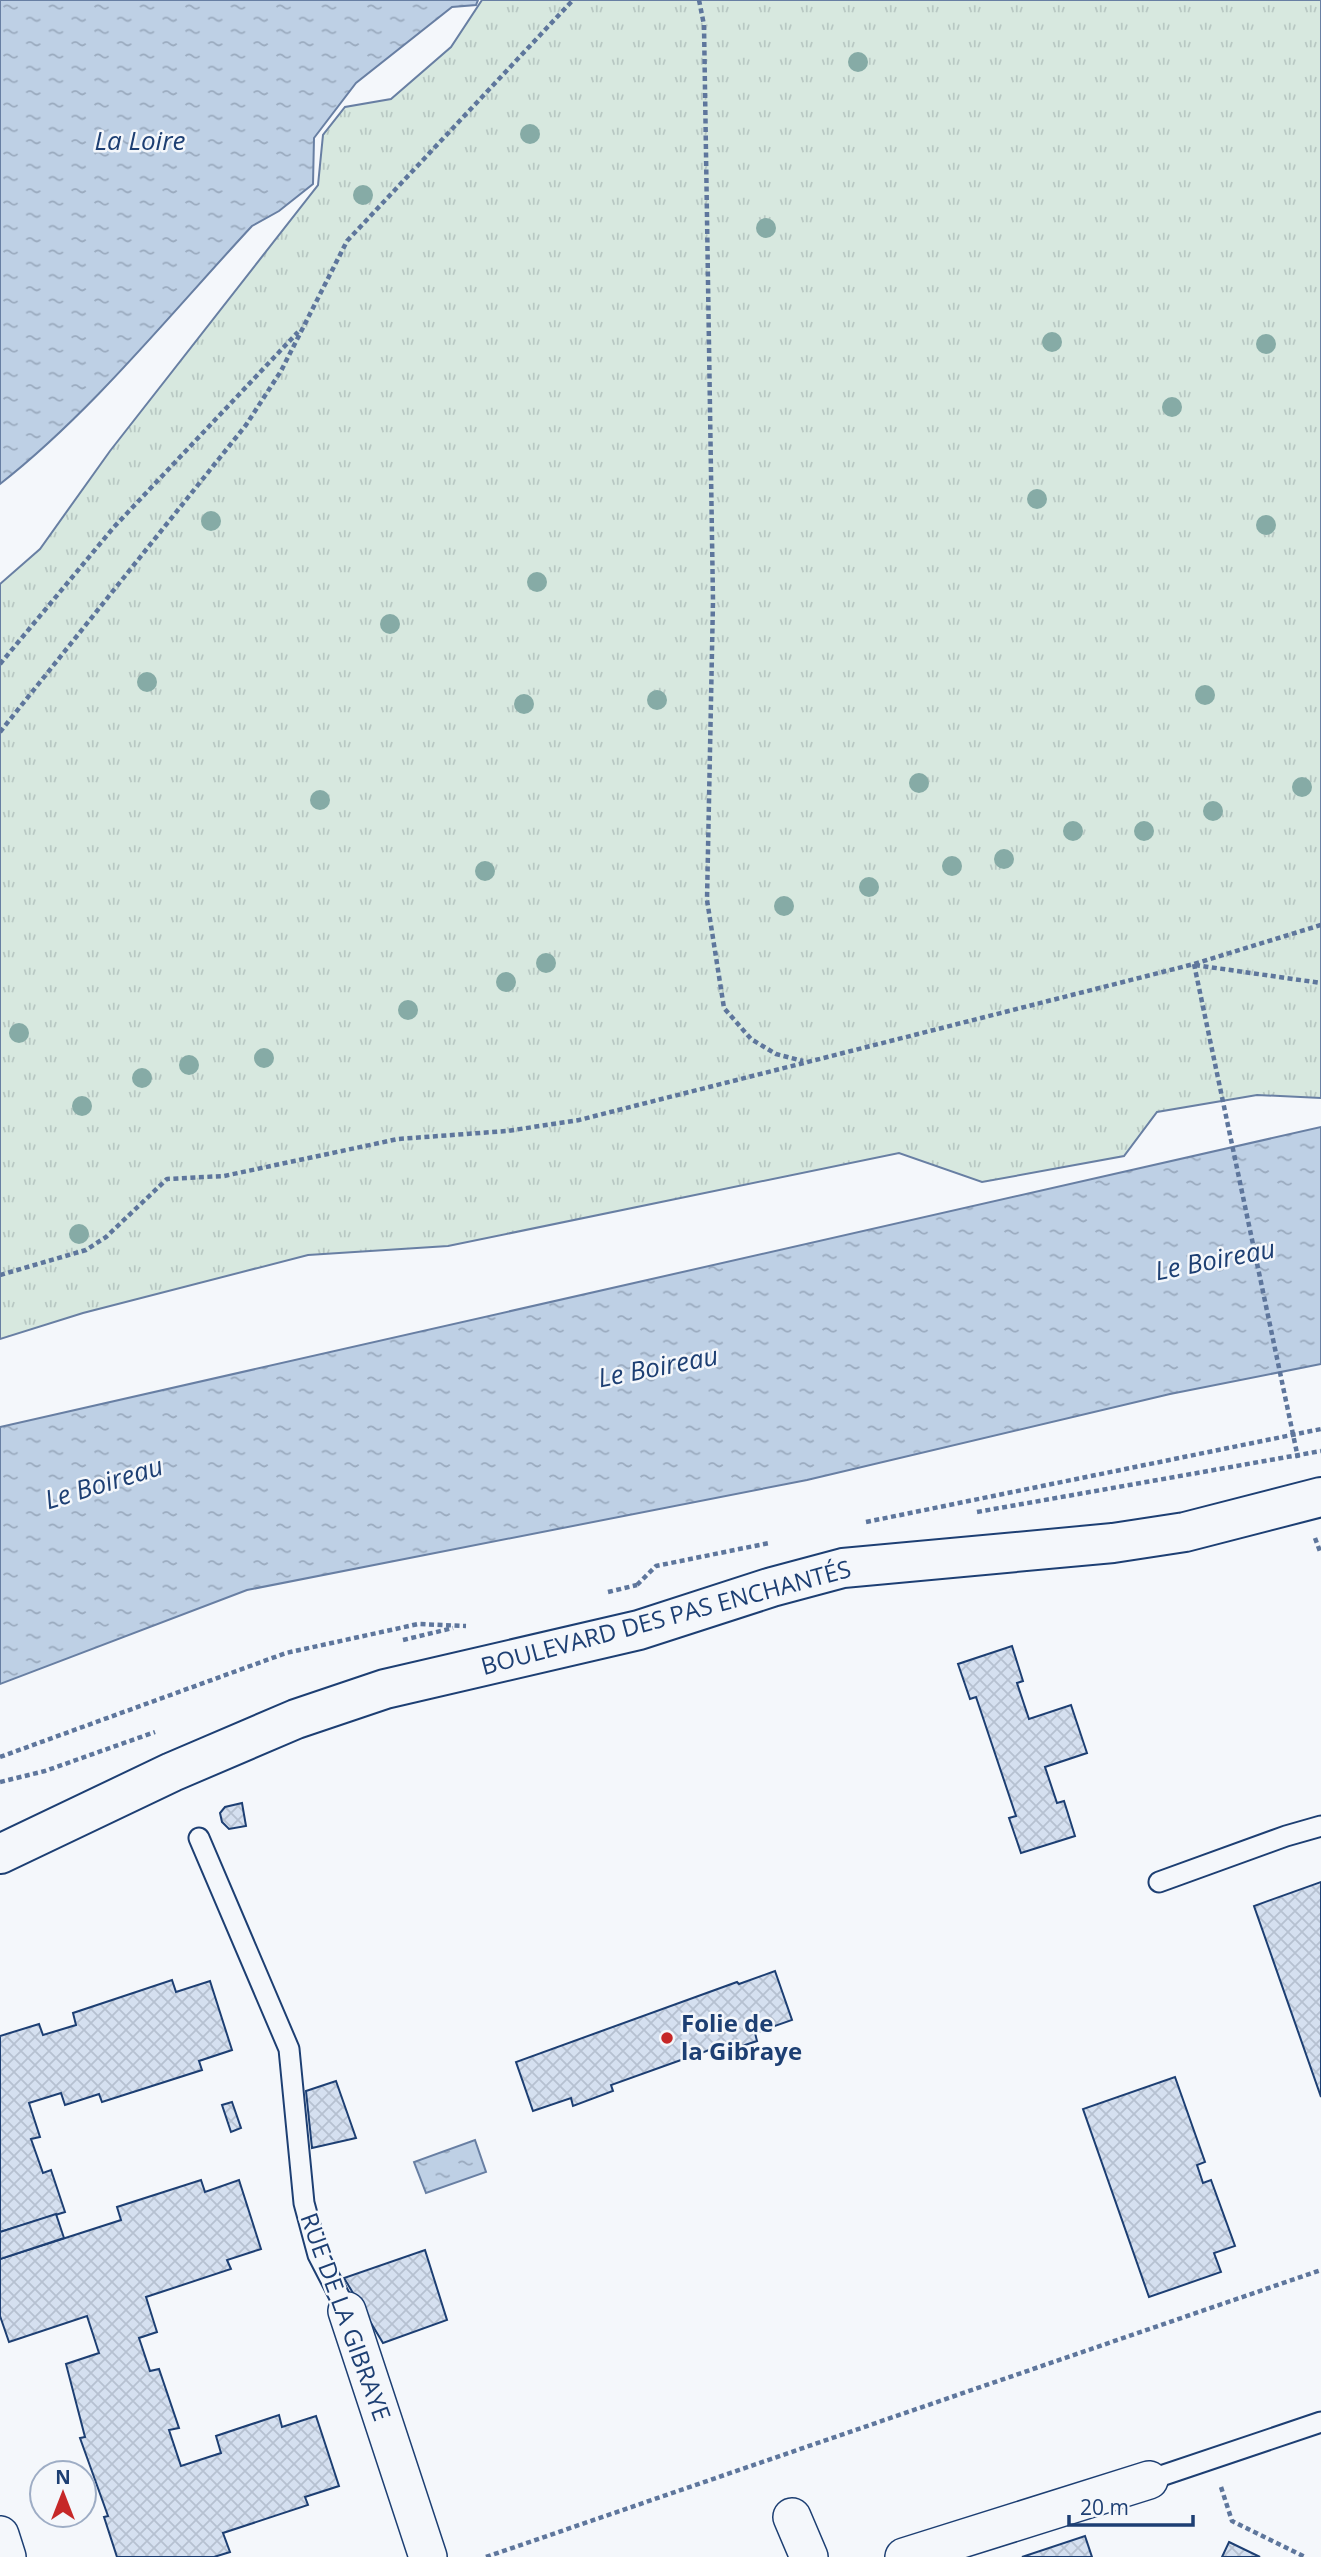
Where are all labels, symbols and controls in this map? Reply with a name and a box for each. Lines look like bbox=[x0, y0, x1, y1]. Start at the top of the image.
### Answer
water label: La Loire bbox=[95, 122, 185, 158]
water label: Le Boireau bbox=[1152, 1230, 1278, 1288]
water label: Le Boireau bbox=[595, 1337, 721, 1395]
water label: Le Boireau bbox=[40, 1447, 167, 1517]
street label: BOULEVARD DES PAS ENCHANTÉS bbox=[477, 1551, 854, 1682]
place label: Folie de la Gibraye bbox=[681, 2006, 802, 2067]
marker: Folie de la Gibraye bbox=[659, 2030, 675, 2046]
street label: RUE DE LA GIBRAYE bbox=[293, 2208, 399, 2425]
north arrow bbox=[28, 2459, 98, 2529]
text: N bbox=[55, 2464, 71, 2490]
scale bar bbox=[1069, 2484, 1193, 2528]
text: 20 m bbox=[1080, 2493, 1129, 2521]

